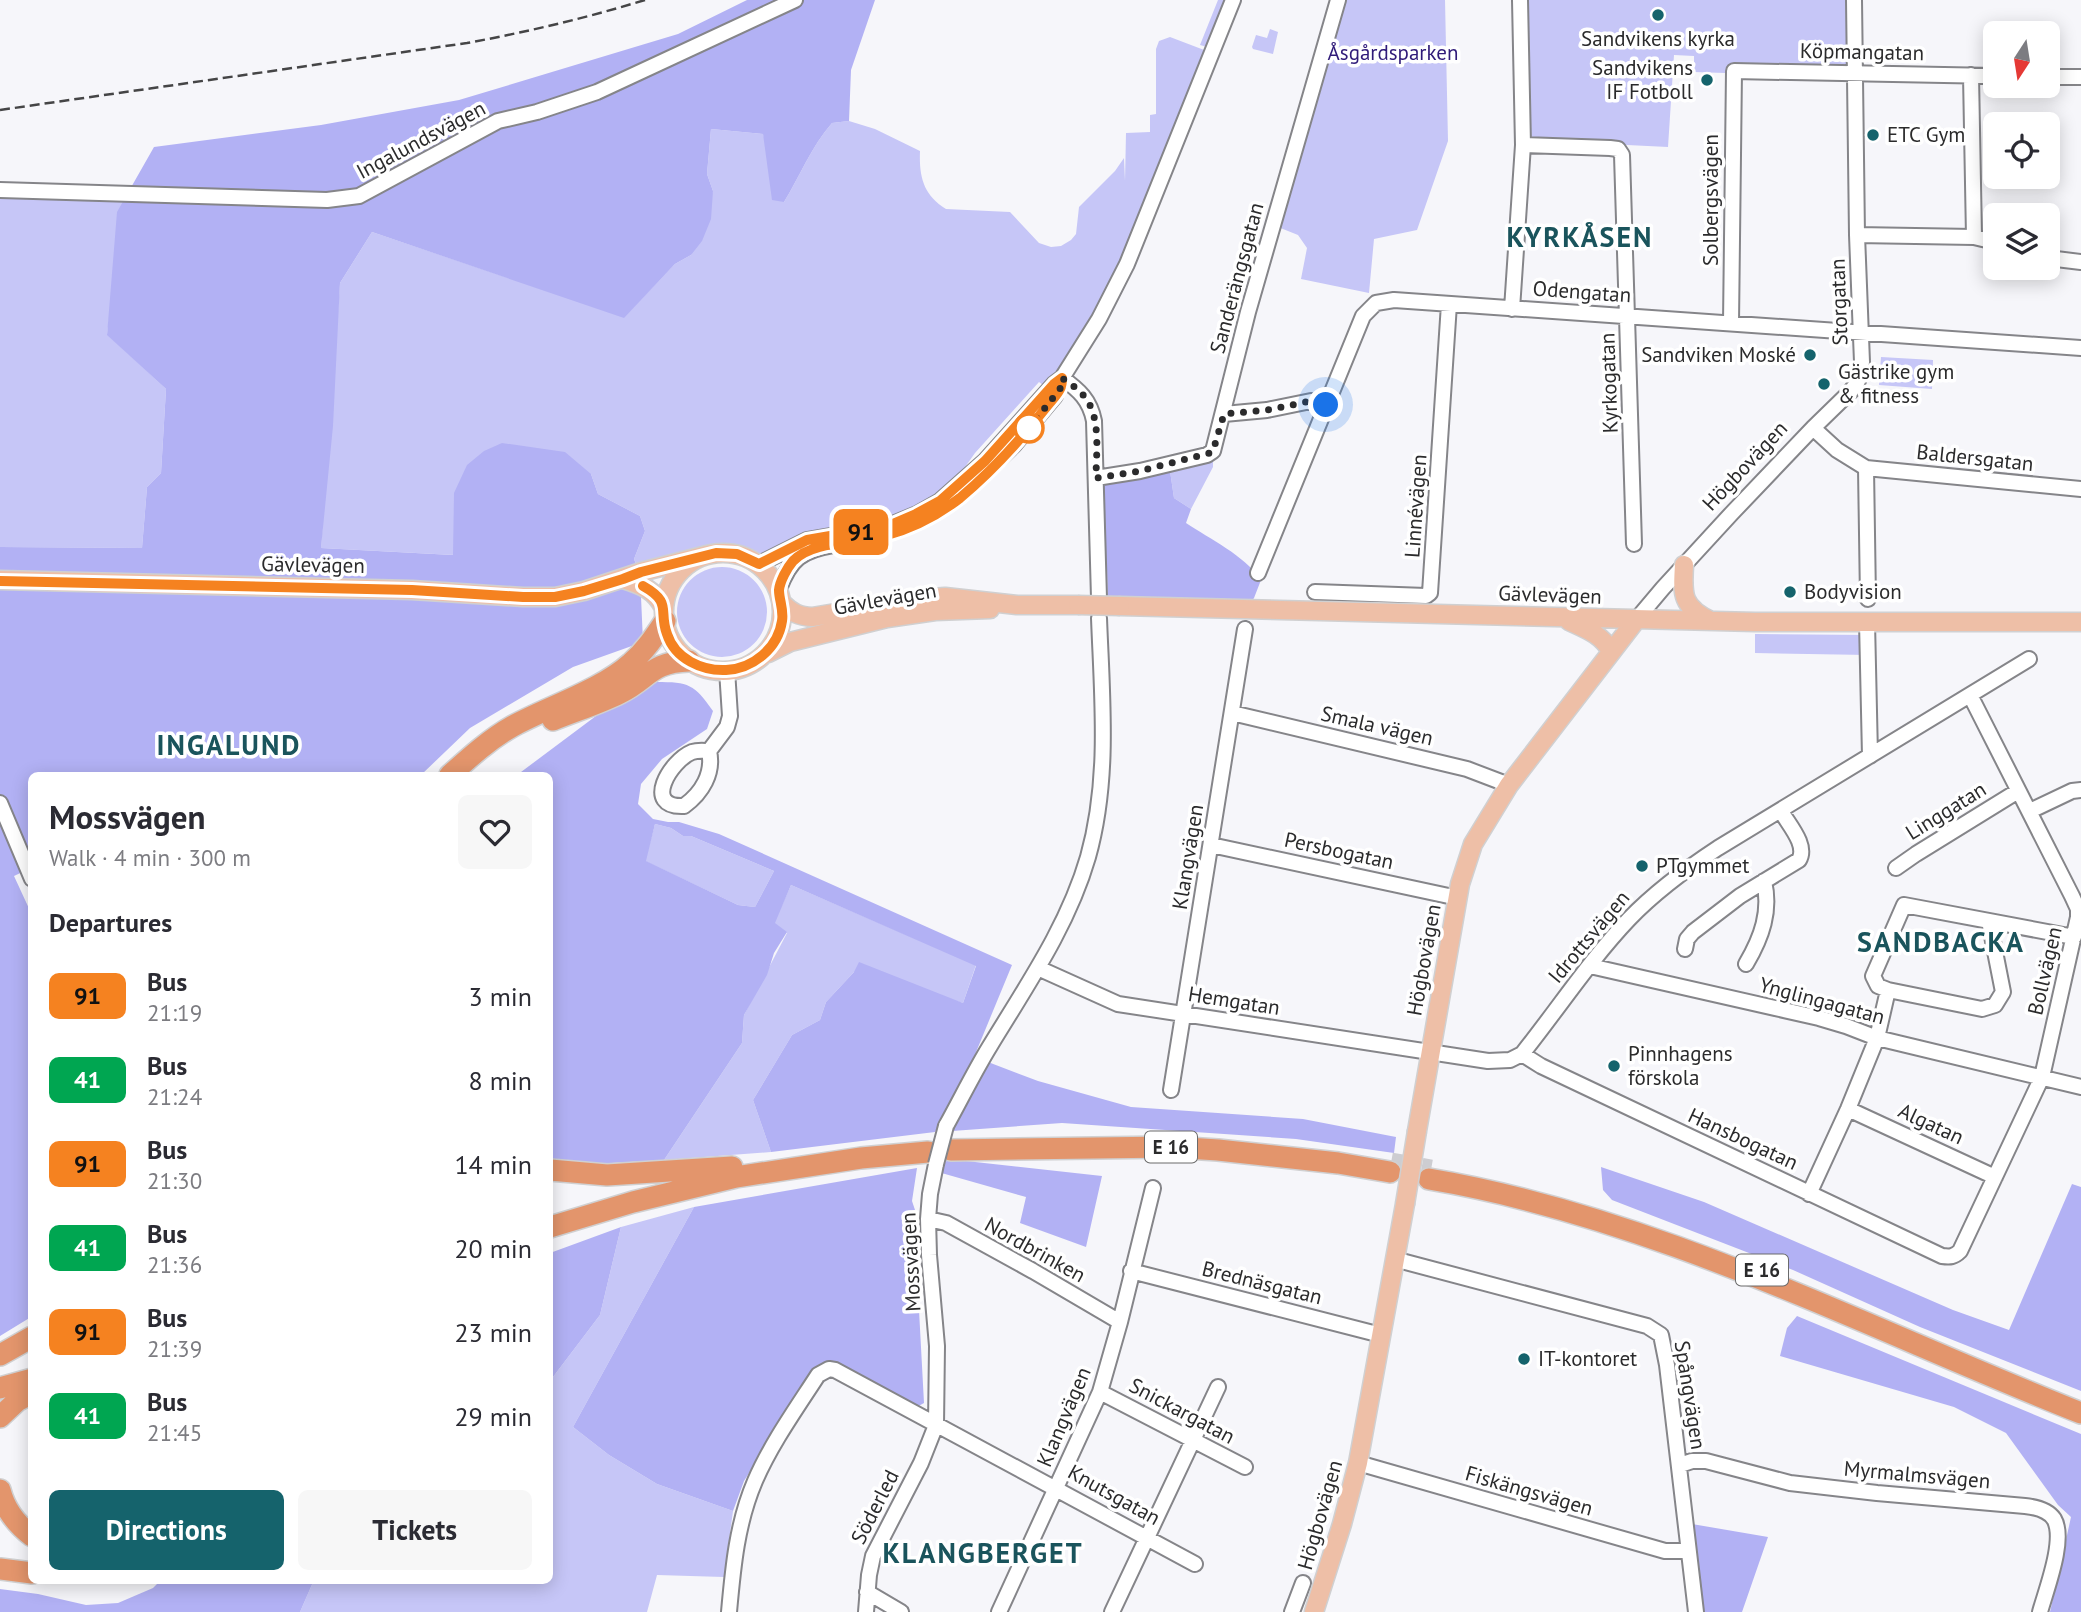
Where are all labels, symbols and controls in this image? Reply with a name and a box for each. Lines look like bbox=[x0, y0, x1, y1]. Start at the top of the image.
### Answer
marker: Sandvikens kyrka bbox=[1650, 7, 1666, 23]
north arrow bbox=[1983, 21, 2060, 98]
map controls bbox=[1983, 21, 2060, 280]
place label: Sandvikens kyrka bbox=[1581, 25, 1735, 52]
street label: Köpmangatan bbox=[1800, 37, 1924, 66]
park label: Åsgårdsparken bbox=[1328, 39, 1458, 66]
place label: Sandvikens IF Fotboll bbox=[1592, 54, 1693, 105]
marker: Sandvikens IF Fotboll bbox=[1699, 72, 1715, 88]
street label: Ingalundsvägen bbox=[352, 94, 490, 185]
button: locate bbox=[1983, 112, 2060, 189]
place label: ETC Gym bbox=[1887, 121, 1965, 148]
marker: ETC Gym bbox=[1865, 127, 1881, 143]
street label: Solbergsvägen bbox=[1697, 134, 1724, 266]
street label: Sanderängsgatan bbox=[1203, 200, 1270, 356]
button: layers bbox=[1983, 203, 2060, 280]
district label: KYRKÅSEN bbox=[1507, 218, 1653, 255]
street label: Storgatan bbox=[1823, 258, 1854, 346]
street label: Odengatan bbox=[1532, 275, 1632, 308]
street label: Kyrkogatan bbox=[1593, 332, 1624, 434]
place label: Sandviken Moské bbox=[1641, 341, 1796, 368]
marker: Sandviken Moské bbox=[1802, 347, 1818, 363]
place label: Gästrike gym & fitness bbox=[1838, 358, 1954, 409]
marker: Gästrike gym & fitness bbox=[1816, 376, 1832, 392]
your location bbox=[1308, 387, 1343, 422]
unlabelled marker bbox=[1014, 413, 1044, 443]
street label: Högbovägen bbox=[1696, 415, 1793, 516]
street label: Baldersgatan bbox=[1915, 438, 2035, 477]
street label: Linnévägen bbox=[1398, 453, 1433, 559]
line badge: 91 bbox=[830, 509, 892, 555]
text: 91 bbox=[847, 516, 875, 547]
street label: Gävlevägen bbox=[261, 550, 365, 579]
street label: Gävlevägen bbox=[832, 576, 938, 621]
place label: Bodyvision bbox=[1804, 578, 1902, 605]
street label: Gävlevägen bbox=[1498, 579, 1602, 610]
marker: Bodyvision bbox=[1782, 584, 1798, 600]
street label: Smala vägen bbox=[1318, 699, 1436, 752]
district label: INGALUND bbox=[157, 726, 301, 763]
street label: Linggatan bbox=[1900, 775, 1991, 846]
text: Mossvägen bbox=[49, 795, 206, 838]
button: heart bbox=[458, 795, 532, 869]
street label: Klangvägen bbox=[1166, 802, 1209, 911]
street label: Persbogatan bbox=[1282, 826, 1396, 875]
text: Walk · 4 min · 300 m bbox=[49, 843, 251, 872]
place label: PTgymmet bbox=[1656, 852, 1749, 879]
marker: PTgymmet bbox=[1634, 858, 1650, 874]
street label: Idrottsvägen bbox=[1542, 885, 1635, 989]
street label: Högbovägen bbox=[1400, 902, 1447, 1018]
text: Departures bbox=[49, 906, 172, 939]
district label: SANDBACKA bbox=[1857, 923, 2025, 960]
street label: Bollvägen bbox=[2021, 924, 2068, 1018]
text: Bus bbox=[147, 965, 187, 998]
street label: Ynglingagatan bbox=[1757, 971, 1888, 1030]
text: 91 bbox=[74, 980, 101, 1011]
text: 3 min bbox=[469, 980, 532, 1013]
street label: Hemgatan bbox=[1186, 980, 1282, 1021]
text: 21:19 bbox=[147, 998, 202, 1027]
place label: Pinnhagens förskola bbox=[1628, 1040, 1733, 1091]
text: Bus bbox=[147, 1049, 187, 1082]
marker: Pinnhagens förskola bbox=[1606, 1058, 1622, 1074]
text: 41 bbox=[74, 1064, 101, 1095]
text: 8 min bbox=[469, 1064, 532, 1097]
text: 21:24 bbox=[147, 1082, 202, 1111]
street label: Algatan bbox=[1894, 1097, 1968, 1150]
street label: Hansbogatan bbox=[1684, 1101, 1802, 1176]
road number: E 16 bbox=[1145, 1132, 1197, 1162]
text: Bus bbox=[147, 1133, 187, 1166]
text: 91 bbox=[74, 1148, 101, 1179]
text: 14 min bbox=[454, 1148, 532, 1181]
text: 21:30 bbox=[147, 1166, 202, 1195]
street label: Nordbrinken bbox=[980, 1211, 1090, 1288]
street label: Mossvägen bbox=[894, 1212, 927, 1312]
text: Bus bbox=[147, 1217, 187, 1250]
text: 41 bbox=[74, 1232, 101, 1263]
text: 20 min bbox=[454, 1232, 532, 1265]
text: 21:36 bbox=[147, 1250, 202, 1279]
road number: E 16 bbox=[1736, 1254, 1788, 1286]
street label: Brednäsgatan bbox=[1199, 1255, 1325, 1310]
text: Bus bbox=[147, 1301, 187, 1334]
text: 91 bbox=[74, 1316, 101, 1347]
text: 23 min bbox=[454, 1316, 532, 1349]
text: 21:39 bbox=[147, 1334, 202, 1363]
street label: Spångvägen bbox=[1669, 1339, 1712, 1451]
place label: IT-kontoret bbox=[1538, 1345, 1637, 1372]
marker: IT-kontoret bbox=[1516, 1351, 1532, 1367]
street label: Klangvägen bbox=[1030, 1363, 1097, 1471]
street label: Snickargatan bbox=[1125, 1371, 1240, 1450]
text: Bus bbox=[147, 1385, 187, 1418]
text: 41 bbox=[74, 1400, 101, 1431]
text: 29 min bbox=[454, 1400, 532, 1433]
text: 21:45 bbox=[147, 1418, 202, 1447]
street label: Myrmalmsvägen bbox=[1843, 1455, 1991, 1494]
street label: Högbovägen bbox=[1291, 1457, 1348, 1573]
street label: Knutsgatan bbox=[1063, 1458, 1165, 1531]
street label: Fiskängsvägen bbox=[1462, 1459, 1596, 1522]
street label: Söderled bbox=[844, 1465, 905, 1548]
button: Directions bbox=[49, 1490, 284, 1570]
button: Tickets bbox=[298, 1490, 532, 1570]
district label: KLANGBERGET bbox=[882, 1534, 1084, 1571]

